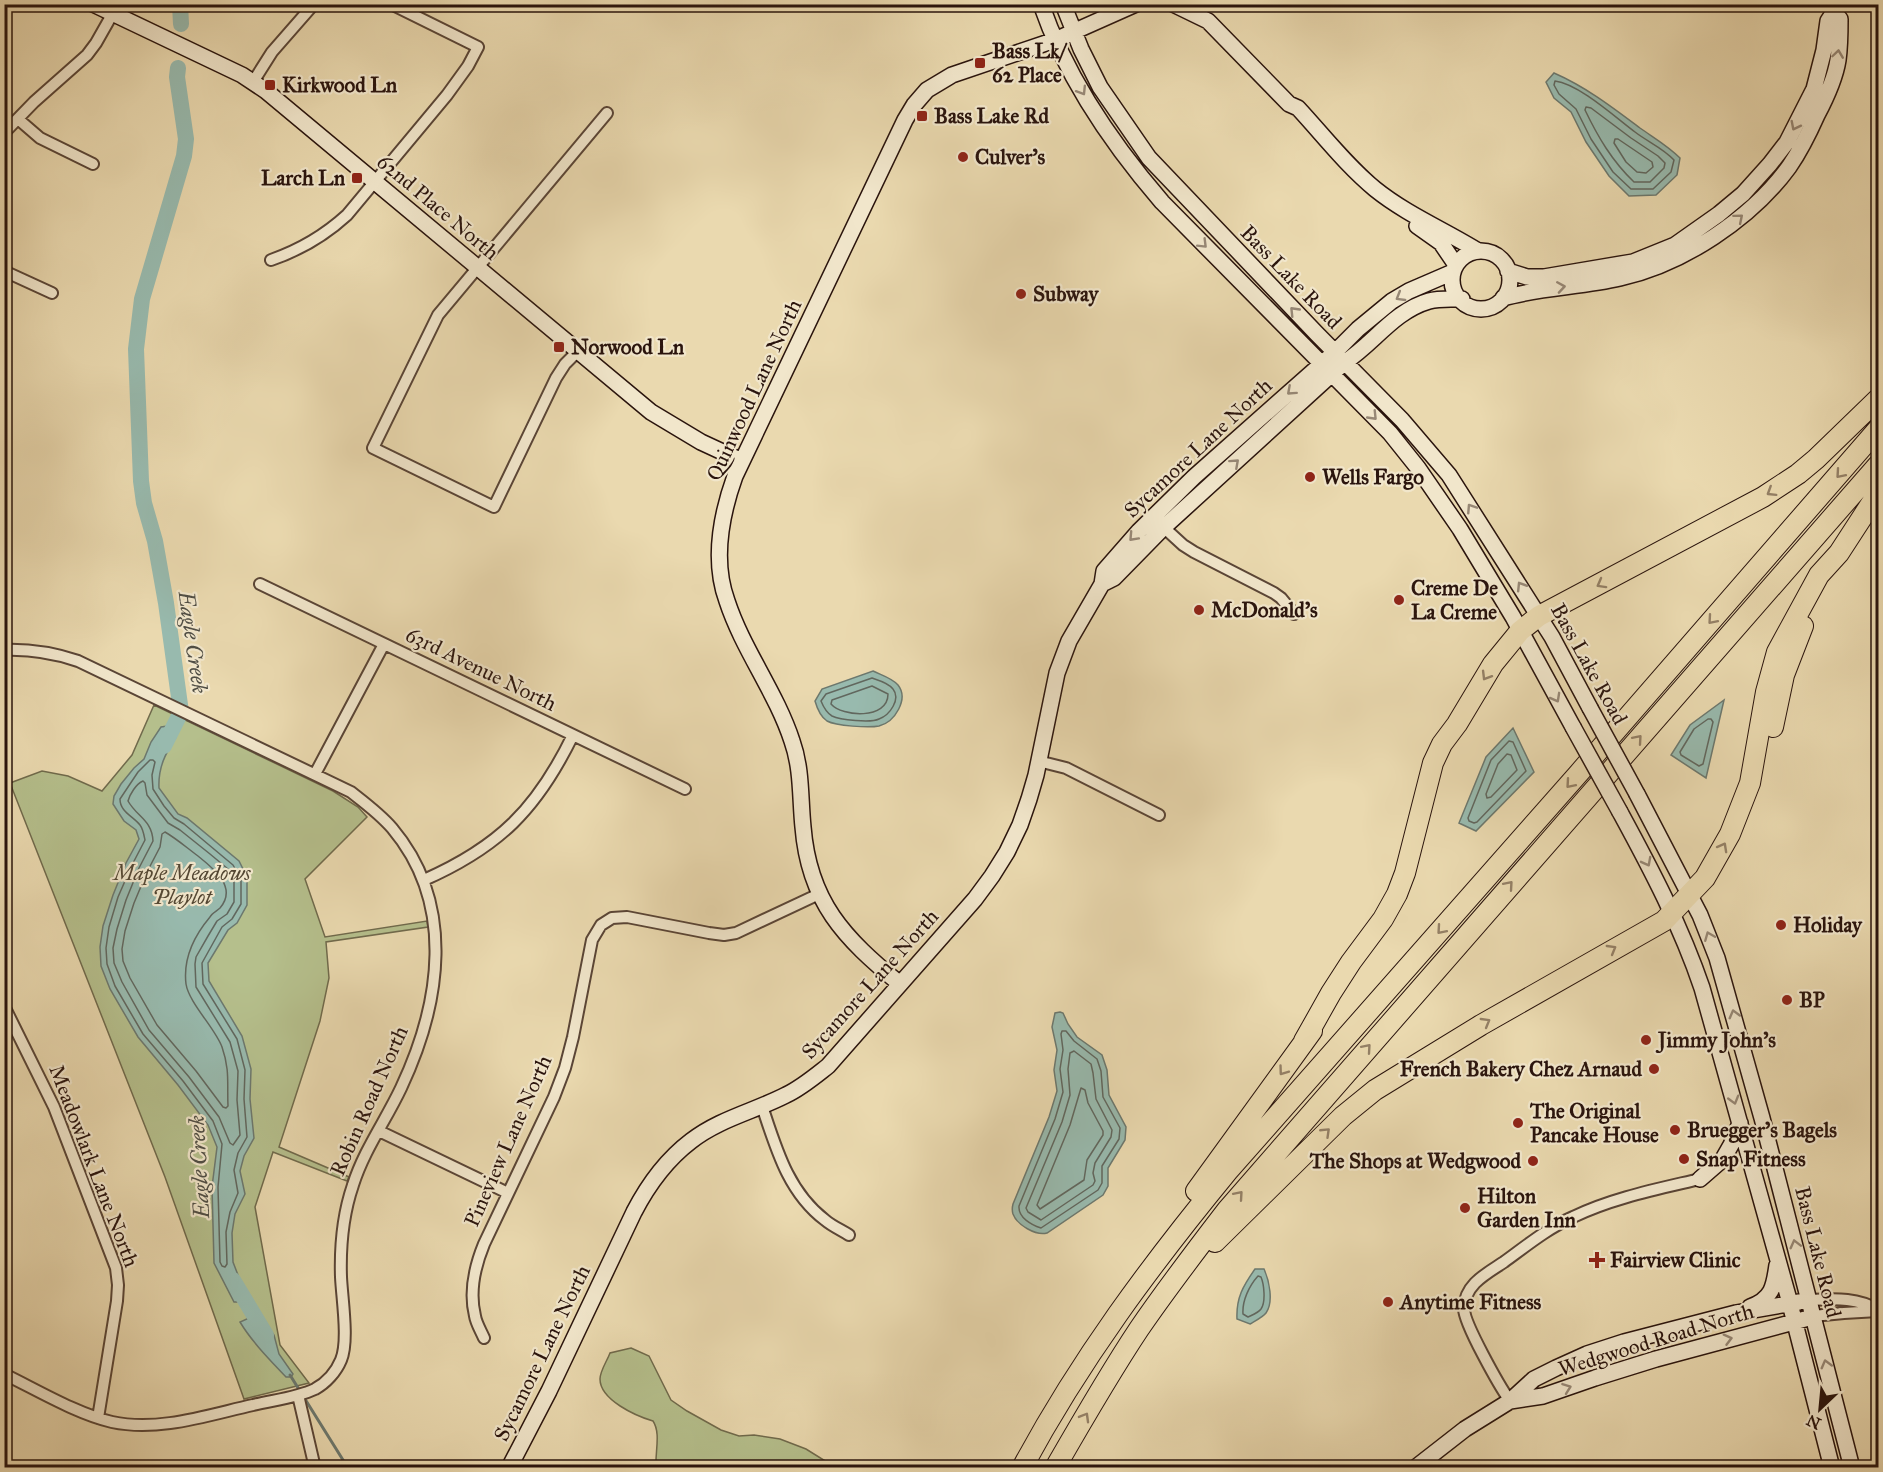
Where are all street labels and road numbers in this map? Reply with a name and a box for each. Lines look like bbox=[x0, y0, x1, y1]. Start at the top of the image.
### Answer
street label: 62nd Place North bbox=[372, 148, 505, 266]
street label: Bass Lake Road bbox=[1235, 220, 1347, 335]
street label: Quinwood Lane North bbox=[701, 295, 808, 485]
street label: Sycamore Lane North bbox=[1119, 373, 1278, 523]
street label: Bass Lake Road bbox=[1545, 599, 1633, 730]
street label: 63rd Avenue North bbox=[401, 621, 561, 717]
street label: Sycamore Lane North bbox=[796, 903, 944, 1064]
street label: Robin Road North bbox=[324, 1022, 414, 1180]
street label: Pineview Lane North bbox=[459, 1051, 558, 1231]
street label: Meadowlark Lane North bbox=[43, 1061, 145, 1271]
street label: Bass Lake Road bbox=[1789, 1184, 1847, 1321]
street label: Sycamore Lane North bbox=[488, 1260, 596, 1445]
street label: Wedgwood Road North bbox=[1555, 1298, 1757, 1382]

